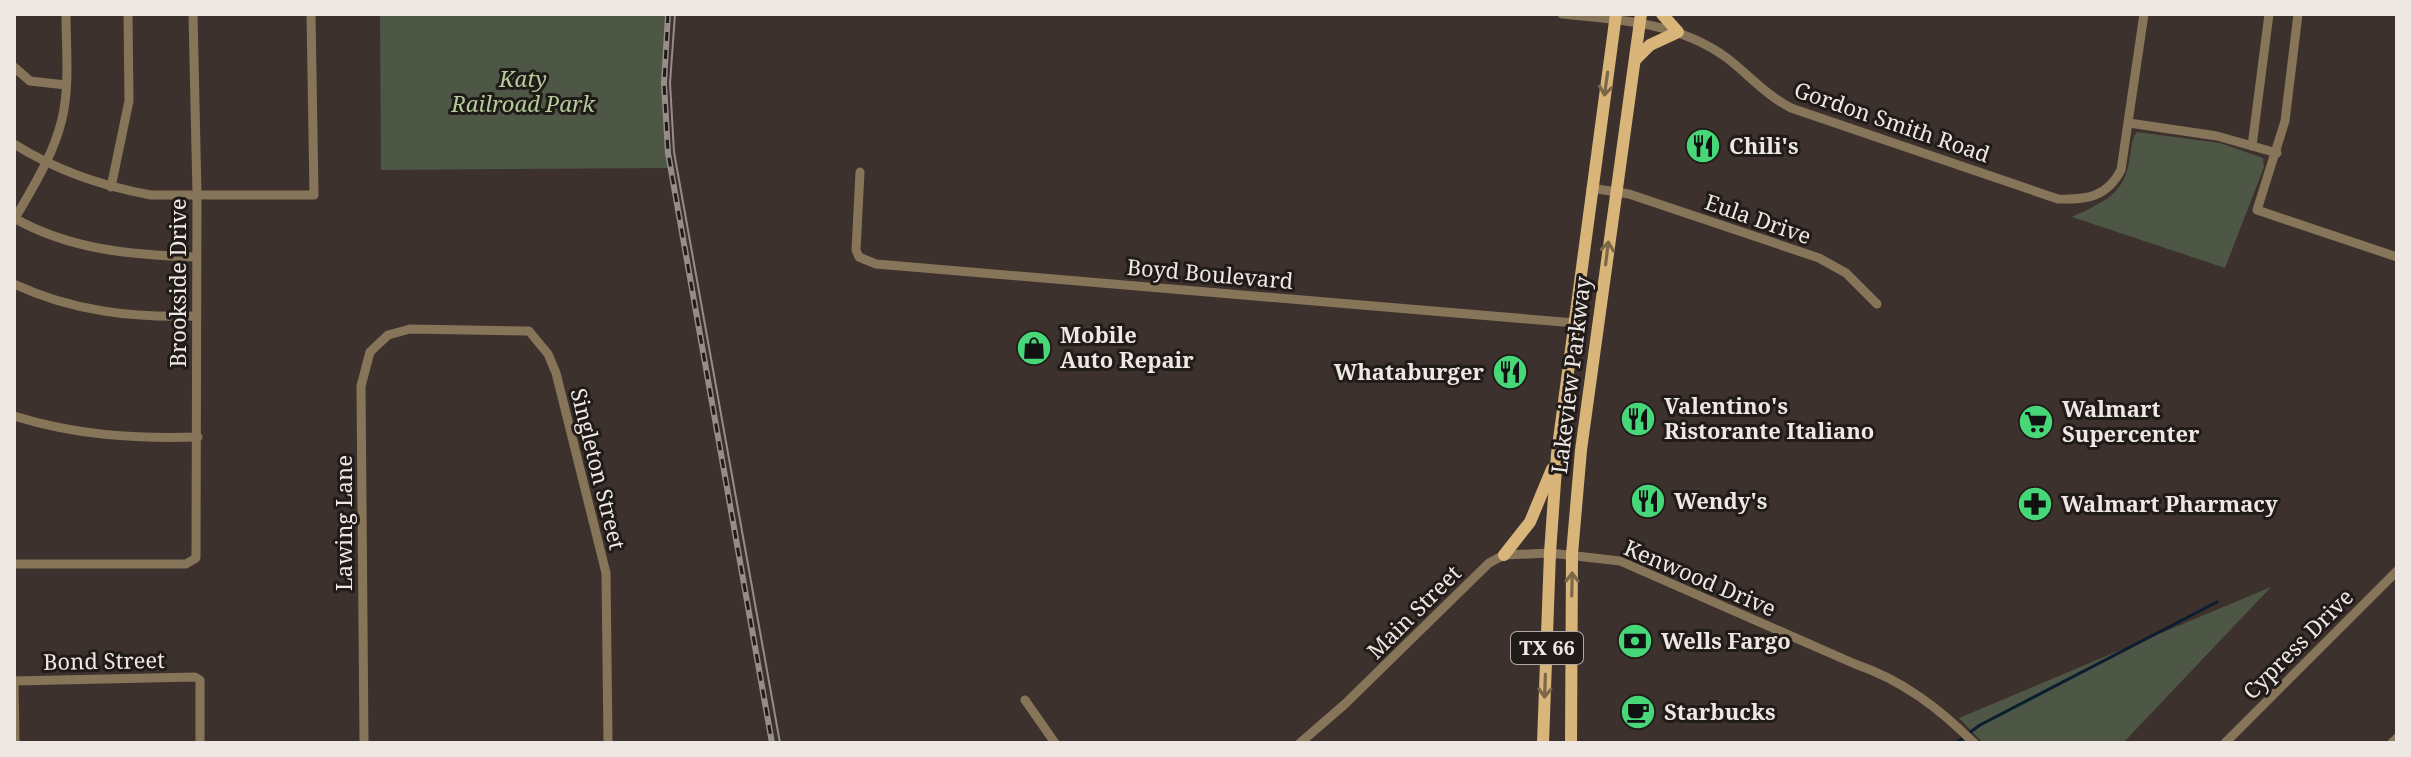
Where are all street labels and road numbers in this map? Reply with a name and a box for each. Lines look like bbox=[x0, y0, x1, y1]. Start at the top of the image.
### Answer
street label: Gordon Smith Road bbox=[1790, 73, 1995, 169]
street label: Eula Drive bbox=[1701, 186, 1815, 250]
street label: Brookside Drive bbox=[162, 199, 192, 367]
street label: Boyd Boulevard bbox=[1126, 251, 1295, 295]
street label: Lakeview Parkway bbox=[1543, 274, 1597, 475]
street label: Singleton Street bbox=[564, 385, 634, 553]
street label: Lawing Lane bbox=[328, 455, 358, 591]
street label: Kenwood Drive bbox=[1620, 532, 1781, 623]
street label: Main Street bbox=[1360, 558, 1467, 665]
street label: Cypress Drive bbox=[2235, 581, 2359, 705]
road number: TX 66 bbox=[1511, 632, 1583, 664]
street label: Bond Street bbox=[43, 644, 165, 676]

